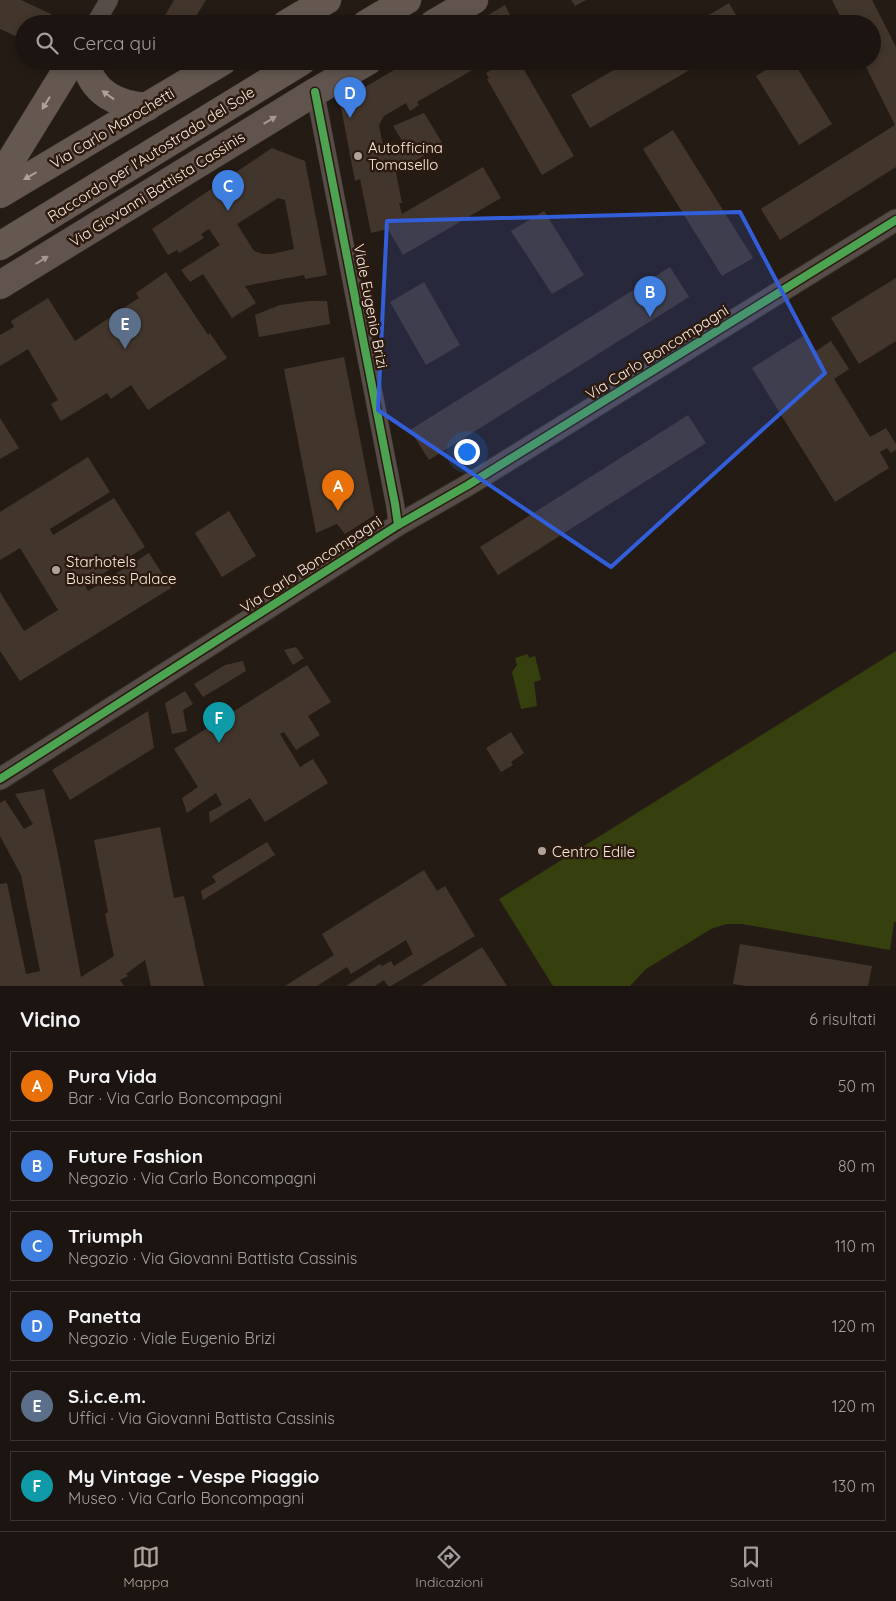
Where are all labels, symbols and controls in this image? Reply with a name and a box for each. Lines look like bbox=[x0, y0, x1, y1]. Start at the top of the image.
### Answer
search box bbox=[15, 15, 881, 70]
icon: search bbox=[33, 29, 61, 57]
text: Cerca qui bbox=[73, 31, 156, 55]
pin: D bbox=[334, 77, 366, 118]
street label: Raccordo per l'Autostrada del Sole bbox=[44, 82, 258, 226]
street label: Via Carlo Marochetti bbox=[46, 83, 178, 173]
one-way arrow bbox=[101, 90, 115, 100]
one-way arrow bbox=[42, 96, 51, 109]
one-way arrow bbox=[263, 115, 276, 124]
street label: Via Giovanni Battista Cassinis bbox=[66, 128, 248, 250]
place label: Autofficina Tomasello bbox=[368, 138, 443, 174]
marker: Autofficina Tomasello bbox=[352, 150, 364, 162]
pin: C bbox=[212, 170, 244, 211]
one-way arrow bbox=[23, 172, 36, 181]
street label: Viale Eugenio Brizi bbox=[350, 242, 392, 370]
one-way arrow bbox=[35, 255, 48, 264]
pin: B bbox=[634, 276, 666, 317]
street label: Via Carlo Boncompagni bbox=[582, 300, 732, 404]
pin: E bbox=[109, 308, 141, 349]
your location bbox=[454, 439, 480, 465]
pin: A bbox=[322, 470, 354, 511]
street label: Via Carlo Boncompagni bbox=[237, 511, 385, 617]
place label: Starhotels Business Palace bbox=[66, 552, 177, 588]
marker: Starhotels Business Palace bbox=[50, 564, 62, 576]
pin: F bbox=[203, 702, 235, 743]
place label: Centro Edile bbox=[552, 842, 635, 861]
marker: Centro Edile bbox=[536, 845, 548, 857]
text: Vicino bbox=[20, 1006, 81, 1032]
text: 6 risultati bbox=[809, 1009, 876, 1029]
text: Pura Vida bbox=[68, 1064, 157, 1088]
text: A bbox=[32, 1076, 42, 1096]
text: 50 m bbox=[838, 1076, 875, 1096]
text: Bar · Via Carlo Boncompagni bbox=[68, 1088, 282, 1108]
text: Future Fashion bbox=[68, 1144, 203, 1168]
text: B bbox=[32, 1156, 42, 1176]
text: 80 m bbox=[838, 1156, 875, 1176]
text: Negozio · Via Carlo Boncompagni bbox=[68, 1168, 316, 1188]
text: Triumph bbox=[68, 1224, 143, 1248]
text: C bbox=[32, 1236, 42, 1256]
text: 110 m bbox=[835, 1236, 875, 1256]
text: Negozio · Via Giovanni Battista Cassinis bbox=[68, 1248, 357, 1268]
text: Panetta bbox=[68, 1304, 141, 1328]
text: D bbox=[31, 1316, 43, 1336]
text: 120 m bbox=[832, 1316, 875, 1336]
text: Negozio · Viale Eugenio Brizi bbox=[68, 1328, 275, 1348]
text: S.i.c.e.m. bbox=[68, 1384, 146, 1408]
text: E bbox=[32, 1396, 42, 1416]
text: 120 m bbox=[832, 1396, 875, 1416]
text: Uffici · Via Giovanni Battista Cassinis bbox=[68, 1408, 335, 1428]
text: My Vintage - Vespe Piaggio bbox=[68, 1464, 319, 1488]
text: F bbox=[33, 1476, 42, 1496]
text: 130 m bbox=[832, 1476, 875, 1496]
text: Museo · Via Carlo Boncompagni bbox=[68, 1488, 304, 1508]
tab: Mappa bbox=[123, 1543, 169, 1591]
tab: Indicazioni bbox=[415, 1543, 483, 1591]
tab: Salvati bbox=[730, 1543, 773, 1591]

